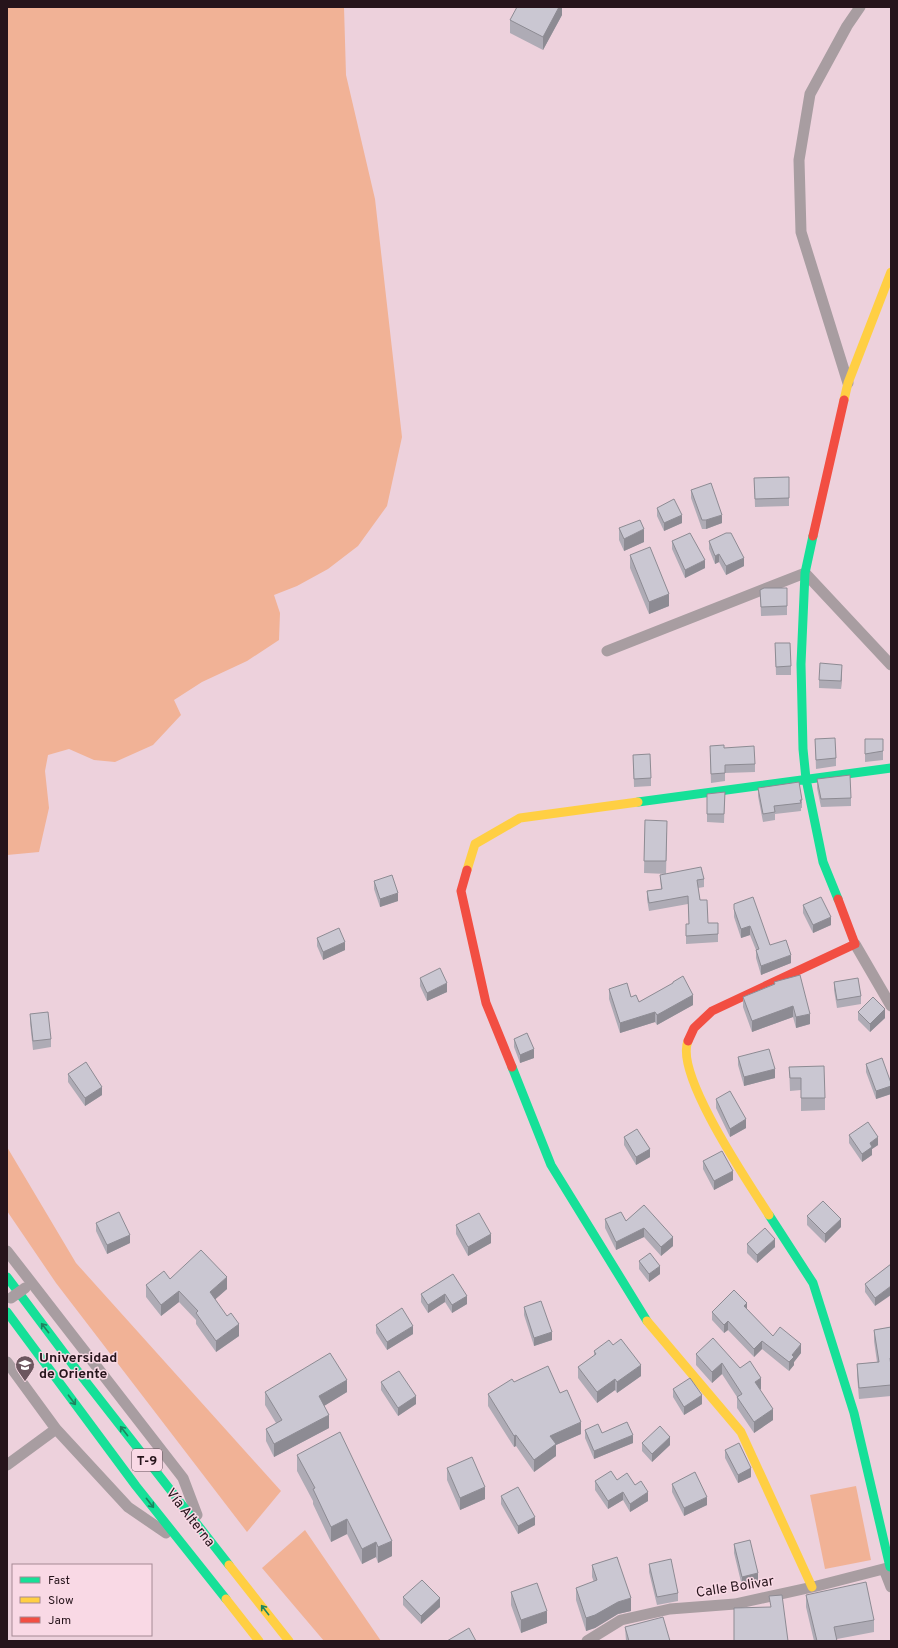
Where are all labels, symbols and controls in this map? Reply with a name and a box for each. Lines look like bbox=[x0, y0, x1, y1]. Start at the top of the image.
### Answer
one-way arrow bbox=[41, 1323, 49, 1334]
place label: Universidad de Oriente bbox=[39, 1350, 117, 1383]
school or university icon: Universidad de Oriente bbox=[14, 1354, 36, 1382]
one-way arrow bbox=[68, 1394, 76, 1405]
one-way arrow bbox=[120, 1426, 129, 1437]
road number: T-9 bbox=[132, 1449, 162, 1471]
street label: Vía Alterna bbox=[162, 1485, 218, 1551]
one-way arrow bbox=[146, 1498, 155, 1509]
legend bbox=[12, 1564, 152, 1636]
text: Fast bbox=[48, 1573, 70, 1589]
street label: Calle Bolivar bbox=[695, 1573, 776, 1602]
text: Slow bbox=[48, 1593, 74, 1609]
one-way arrow bbox=[261, 1605, 270, 1616]
text: Jam bbox=[48, 1613, 71, 1629]

